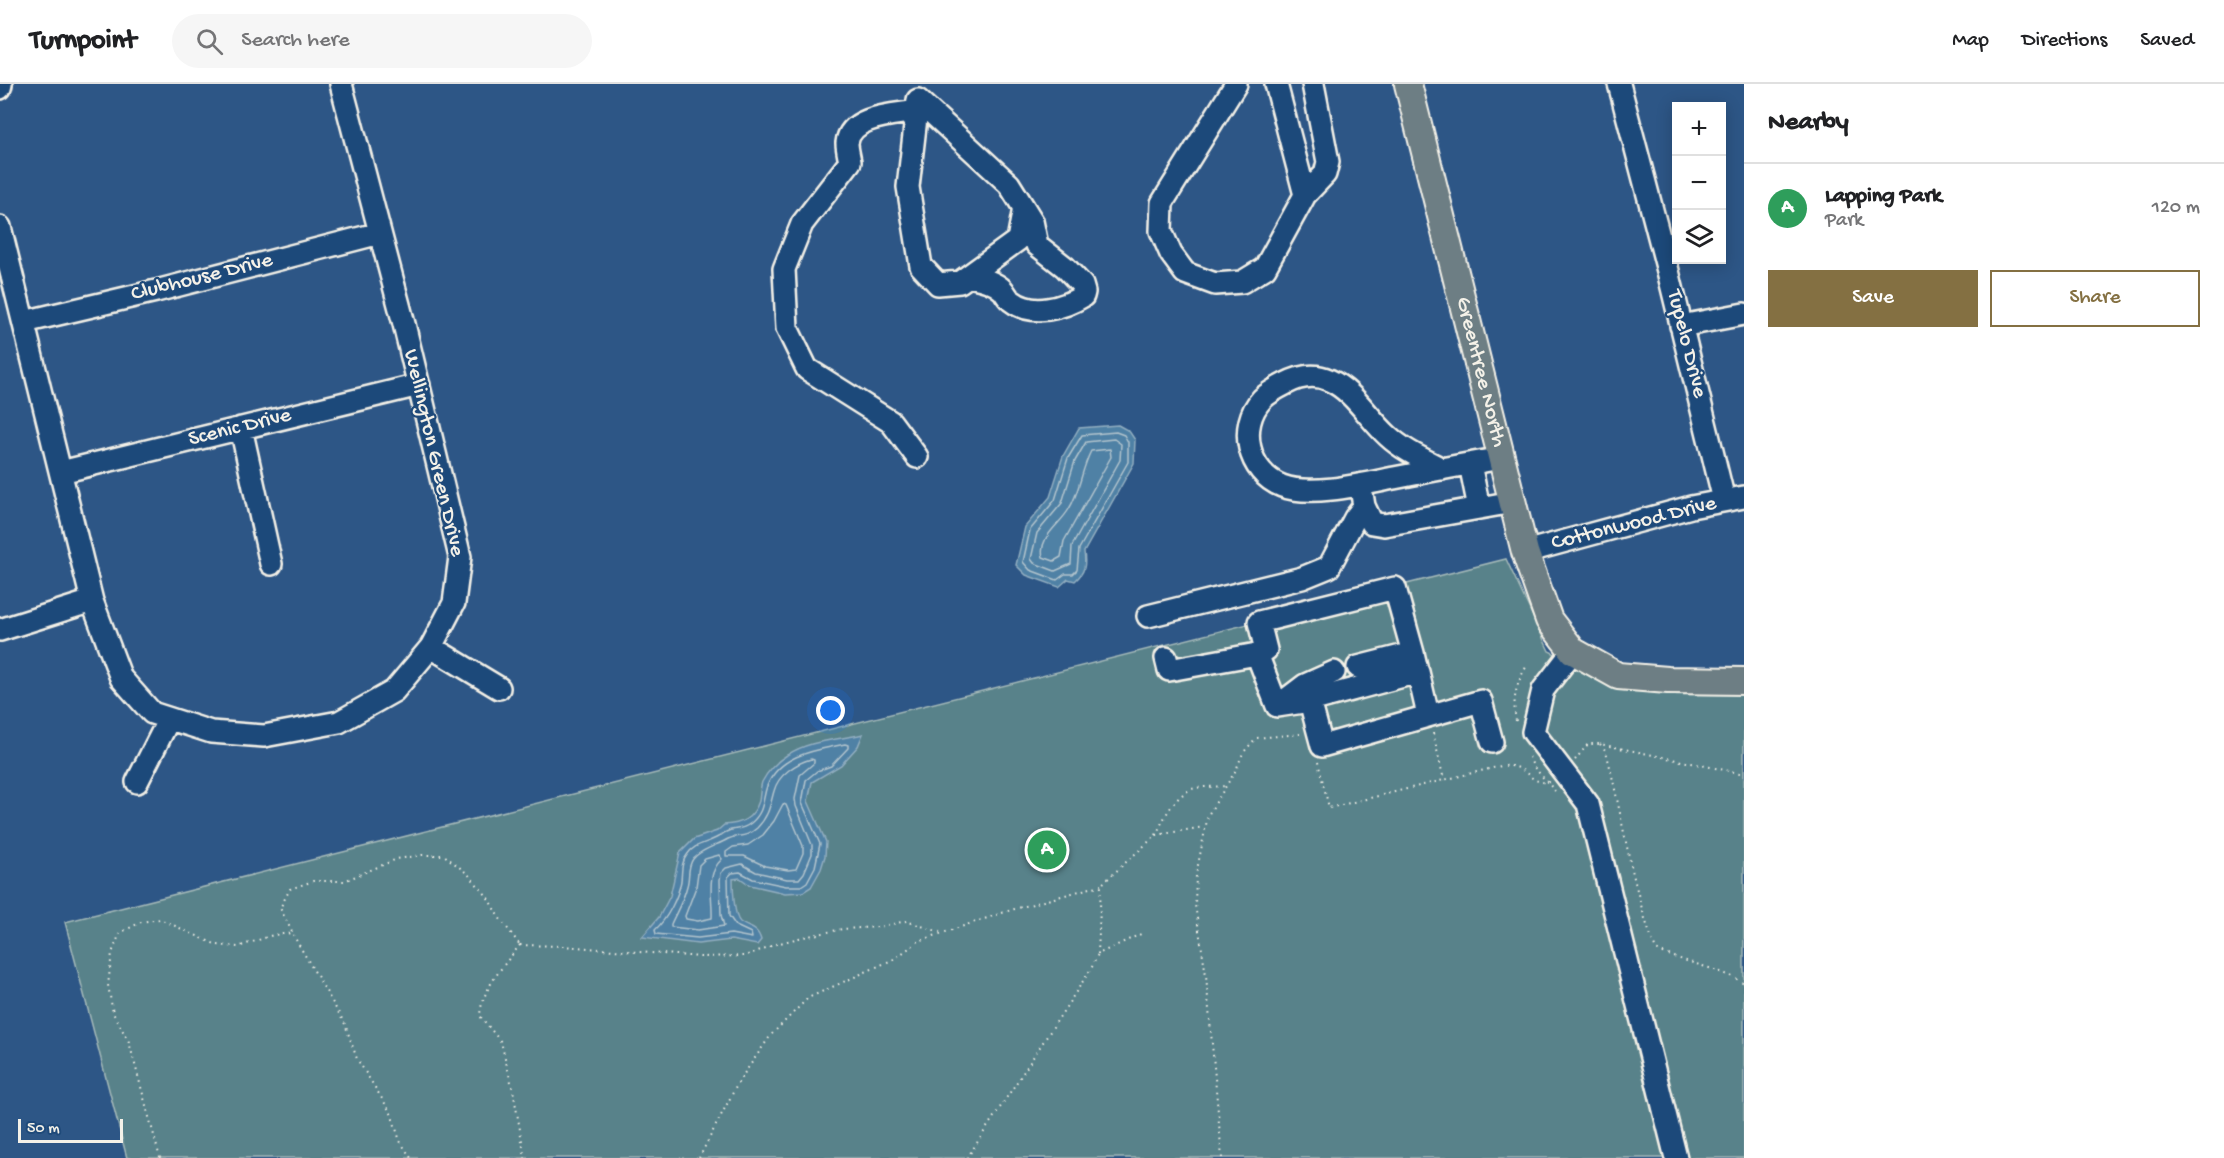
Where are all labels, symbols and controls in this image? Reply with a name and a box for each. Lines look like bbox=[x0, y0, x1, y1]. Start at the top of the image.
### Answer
search box bbox=[172, 14, 592, 68]
text: Turnpoint bbox=[30, 25, 136, 58]
icon: search bbox=[193, 25, 226, 58]
text: Search here bbox=[241, 28, 350, 54]
text: Map bbox=[1952, 29, 1989, 54]
text: Directions bbox=[2022, 29, 2107, 54]
text: Saved bbox=[2140, 29, 2194, 54]
map controls bbox=[1672, 102, 1726, 264]
button: + bbox=[1672, 102, 1726, 156]
text: Nearby bbox=[1768, 108, 1849, 139]
button: − bbox=[1672, 156, 1726, 210]
text: Lapping Park bbox=[1825, 184, 1942, 210]
text: A bbox=[1782, 197, 1793, 220]
text: 120 m bbox=[2152, 197, 2200, 220]
button: layers bbox=[1672, 210, 1726, 264]
text: Park bbox=[1825, 210, 1863, 233]
street label: Clubhouse Drive bbox=[129, 248, 276, 308]
button: Save bbox=[1768, 270, 1978, 327]
button: Share bbox=[1990, 270, 2200, 327]
street label: Tupelo Drive bbox=[1660, 285, 1712, 401]
street label: Greentree North bbox=[1449, 294, 1511, 450]
street label: Wellington Green Drive bbox=[397, 347, 470, 560]
street label: Scenic Drive bbox=[186, 403, 295, 453]
street label: Cottonwood Drive bbox=[1549, 491, 1720, 557]
your location bbox=[816, 696, 845, 725]
pin: A bbox=[1028, 828, 1066, 873]
scale bar bbox=[18, 1116, 123, 1144]
text: 50 m bbox=[27, 1120, 60, 1139]

